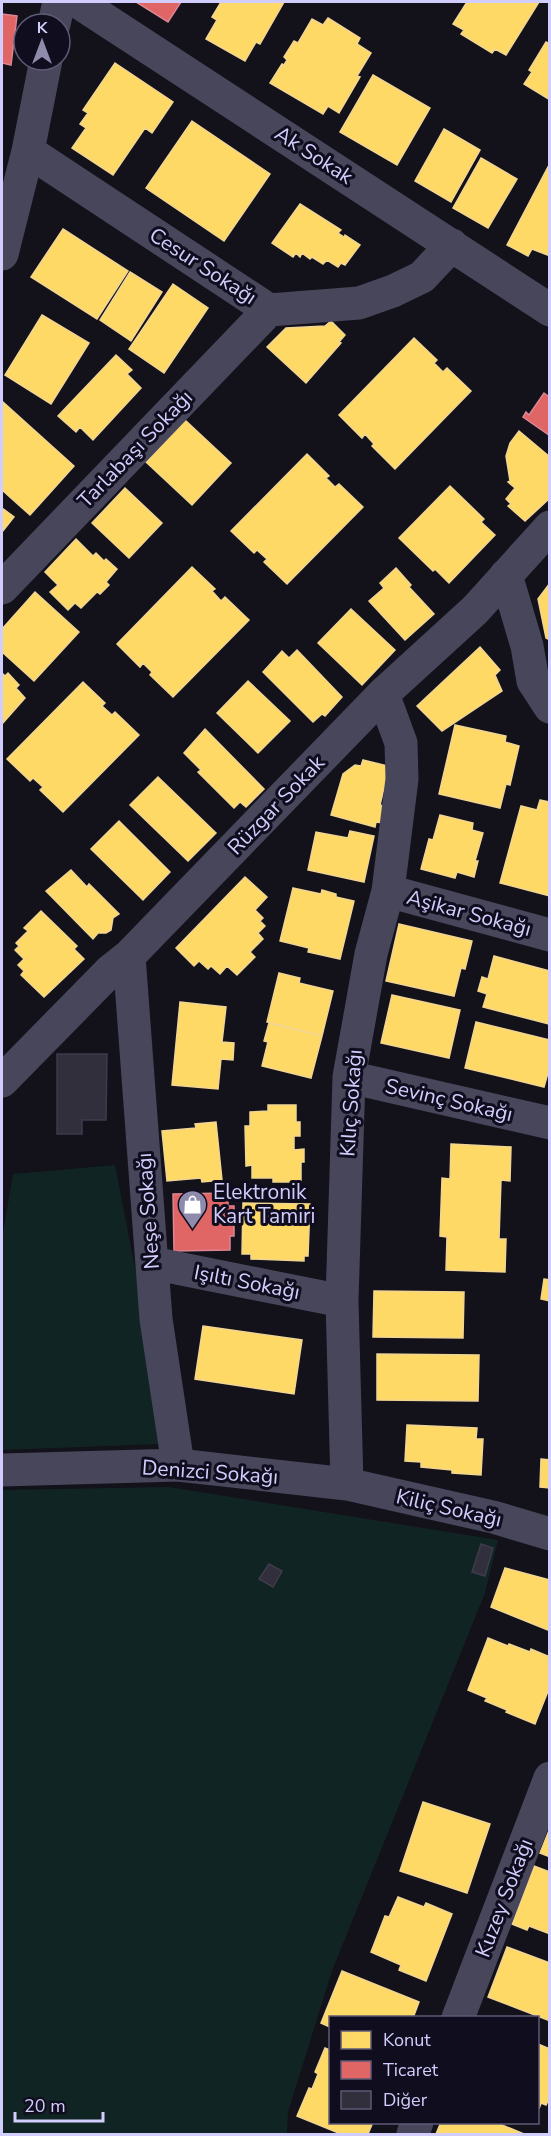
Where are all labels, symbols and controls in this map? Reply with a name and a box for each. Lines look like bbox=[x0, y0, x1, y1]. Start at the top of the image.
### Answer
north arrow bbox=[12, 12, 72, 72]
text: K bbox=[37, 17, 49, 39]
street label: Ak Sokak bbox=[270, 119, 359, 191]
street label: Cesur Sokağı bbox=[144, 221, 262, 311]
street label: Tarlabaşı Sokağı bbox=[71, 384, 199, 514]
street label: Rüzgar Sokak bbox=[221, 749, 331, 861]
street label: Aşikar Sokağı bbox=[404, 883, 534, 943]
street label: Kılıç Sokağı bbox=[333, 1048, 369, 1158]
street label: Sevinç Sokağı bbox=[383, 1072, 515, 1128]
street label: Neşe Sokağı bbox=[130, 1152, 166, 1270]
place label: Elektronik Kart Tamiri bbox=[213, 1178, 315, 1230]
shop icon: Elektronik Kart Tamiri bbox=[176, 1188, 208, 1230]
street label: Işıltı Sokağı bbox=[192, 1258, 302, 1306]
street label: Denizci Sokağı bbox=[141, 1453, 279, 1491]
street label: Kiliç Sokağı bbox=[393, 1482, 505, 1534]
street label: Kuzey Sokağı bbox=[469, 1835, 539, 1961]
legend bbox=[329, 2016, 539, 2124]
text: Konut bbox=[383, 2028, 431, 2052]
text: Ticaret bbox=[383, 2058, 439, 2082]
scale bar bbox=[15, 2085, 104, 2123]
text: Diğer bbox=[383, 2088, 428, 2112]
text: 20 m bbox=[24, 2094, 66, 2118]

